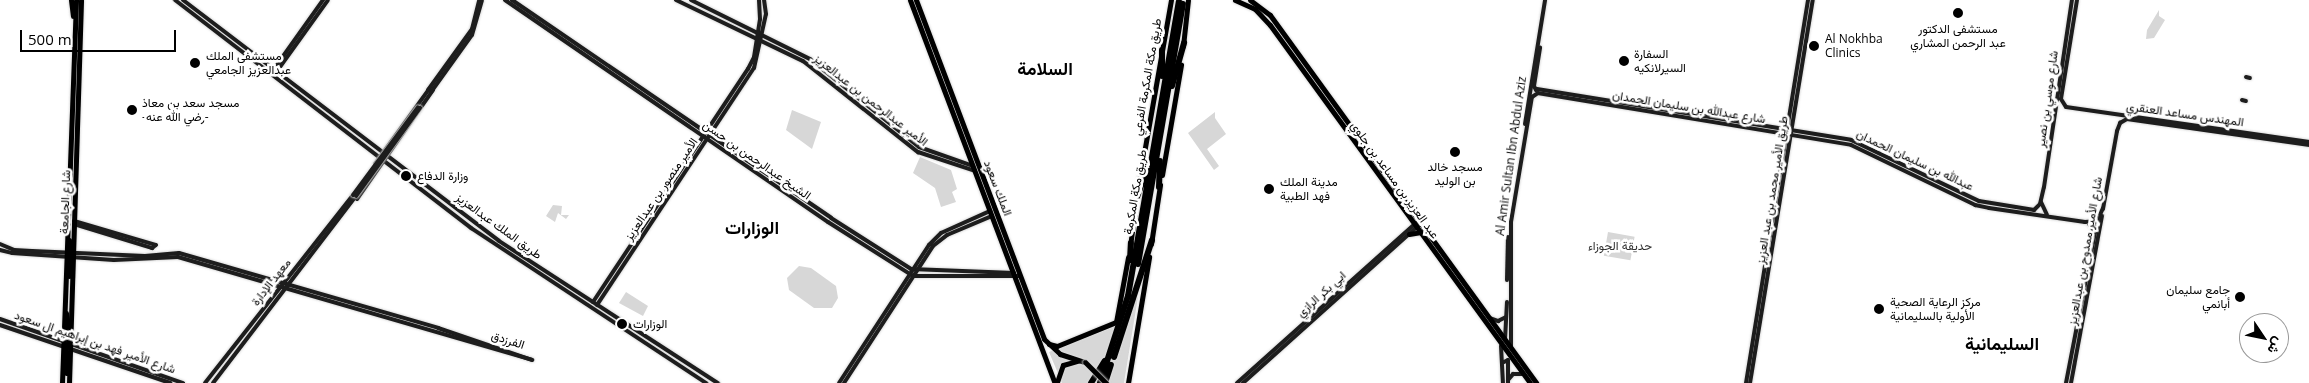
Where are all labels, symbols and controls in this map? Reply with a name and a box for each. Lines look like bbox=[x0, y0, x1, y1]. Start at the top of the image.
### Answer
marker: مستشفى الدكتور عبد الرحمن المشاري bbox=[1951, 6, 1965, 20]
street label: طريق مكة المكرمة الفرعي bbox=[1130, 17, 1164, 137]
scale bar bbox=[22, 20, 179, 52]
place label: مستشفى الدكتور عبد الرحمن المشاري bbox=[1910, 22, 2006, 50]
text: 500 m bbox=[28, 29, 72, 49]
place label: Al Nokhba Clinics bbox=[1825, 32, 1883, 60]
marker: Al Nokhba Clinics bbox=[1807, 39, 1821, 53]
place label: السفارة السيرلانكيه bbox=[1634, 47, 1686, 75]
place label: مستشفى الملك عبدالعزيز الجامعي bbox=[206, 49, 291, 77]
street label: شارع موسي بن نصير bbox=[2033, 50, 2061, 148]
street label: الأمير عبدالرحمن بن عبدالعزيز bbox=[811, 51, 931, 149]
marker: السفارة السيرلانكيه bbox=[1618, 55, 1630, 67]
marker: مستشفى الملك عبدالعزيز الجامعي bbox=[188, 56, 202, 70]
district label: السلامة bbox=[1017, 57, 1073, 79]
street label: Al Amir Sultan Ibn Abdul Aziz bbox=[1493, 75, 1529, 237]
street label: شارع عبدالله بن سليمان الحمدان bbox=[1611, 88, 1767, 126]
place label: مسجد سعد بن معاذ -رضي الله عنه- bbox=[142, 96, 239, 124]
street label: المهندس مساعد العنقري bbox=[2125, 99, 2245, 129]
marker: مسجد سعد بن معاذ -رضي الله عنه- bbox=[126, 104, 138, 116]
street label: طريق الأمير محمد بن عبد العزيز bbox=[1753, 115, 1791, 265]
street label: الشيخ عبدالرحمن بن حسن bbox=[700, 117, 814, 203]
street label: عبد العزيز بن مساعد بن جلوي bbox=[1348, 119, 1442, 241]
street label: عبدالله بن سليمان الحمدان bbox=[1854, 126, 1976, 194]
street label: الأمير منصور بن عبدالعزيز bbox=[621, 135, 701, 243]
marker: مسجد خالد بن الوليد bbox=[1449, 146, 1461, 158]
street label: طريق مكة المكرمة bbox=[1120, 148, 1150, 236]
street label: الملك سعود bbox=[981, 158, 1015, 218]
place label: مسجد خالد بن الوليد bbox=[1427, 160, 1483, 188]
marker: وزارة الدفاع bbox=[399, 169, 413, 183]
place label: وزارة الدفاع bbox=[417, 169, 468, 183]
street label: شارع الجامعة bbox=[57, 170, 73, 234]
place label: مدينة الملك فهد الطبية bbox=[1280, 175, 1338, 203]
street label: شارع الأمير ممدوح بن عبدالعزيز bbox=[2065, 176, 2105, 326]
marker: مدينة الملك فهد الطبية bbox=[1262, 182, 1276, 196]
street label: طريق الملك عبدالعزيز bbox=[453, 190, 545, 262]
district label: الوزارات bbox=[725, 216, 779, 238]
park label: حديقة الجوزاء bbox=[1588, 239, 1652, 253]
street label: معهد الإدارة bbox=[248, 256, 294, 308]
street label: ابي بكر الرازي bbox=[1293, 268, 1349, 320]
place label: جامع سليمان أبانمي bbox=[2166, 283, 2230, 311]
marker: جامع سليمان أبانمي bbox=[2234, 291, 2246, 303]
place label: مركز الرعاية الصحية الأولية بالسليمانية bbox=[1890, 295, 1981, 323]
marker: مركز الرعاية الصحية الأولية بالسليمانية bbox=[1872, 302, 1886, 316]
street label: شارع الأمير فهد بن إبراهيم ال سعود bbox=[13, 308, 177, 376]
north arrow bbox=[2239, 313, 2289, 363]
marker: الوزارات bbox=[615, 317, 629, 331]
place label: الوزارات bbox=[633, 317, 667, 331]
street label: الفرزدق bbox=[490, 328, 526, 352]
district label: السليمانية bbox=[1965, 332, 2039, 354]
text: ش bbox=[2263, 334, 2289, 358]

